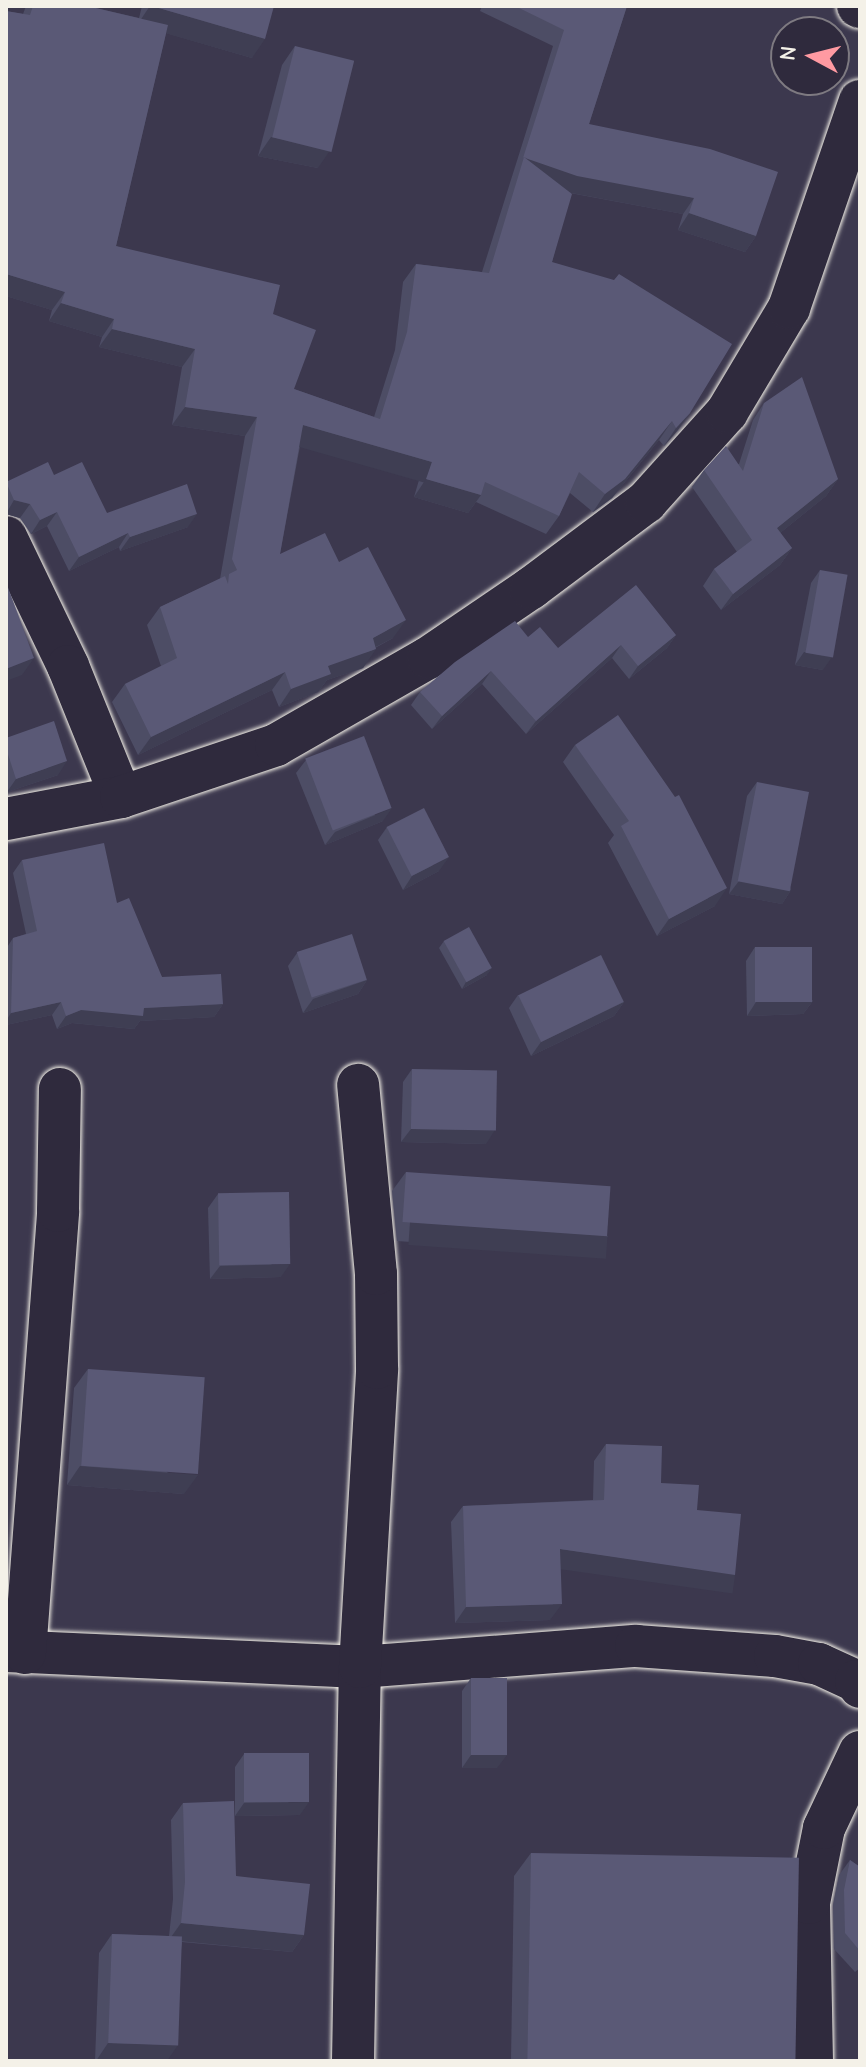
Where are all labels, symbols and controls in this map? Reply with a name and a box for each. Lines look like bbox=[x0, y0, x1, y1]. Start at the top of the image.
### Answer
north arrow bbox=[770, 16, 850, 96]
text: N bbox=[774, 45, 802, 62]

